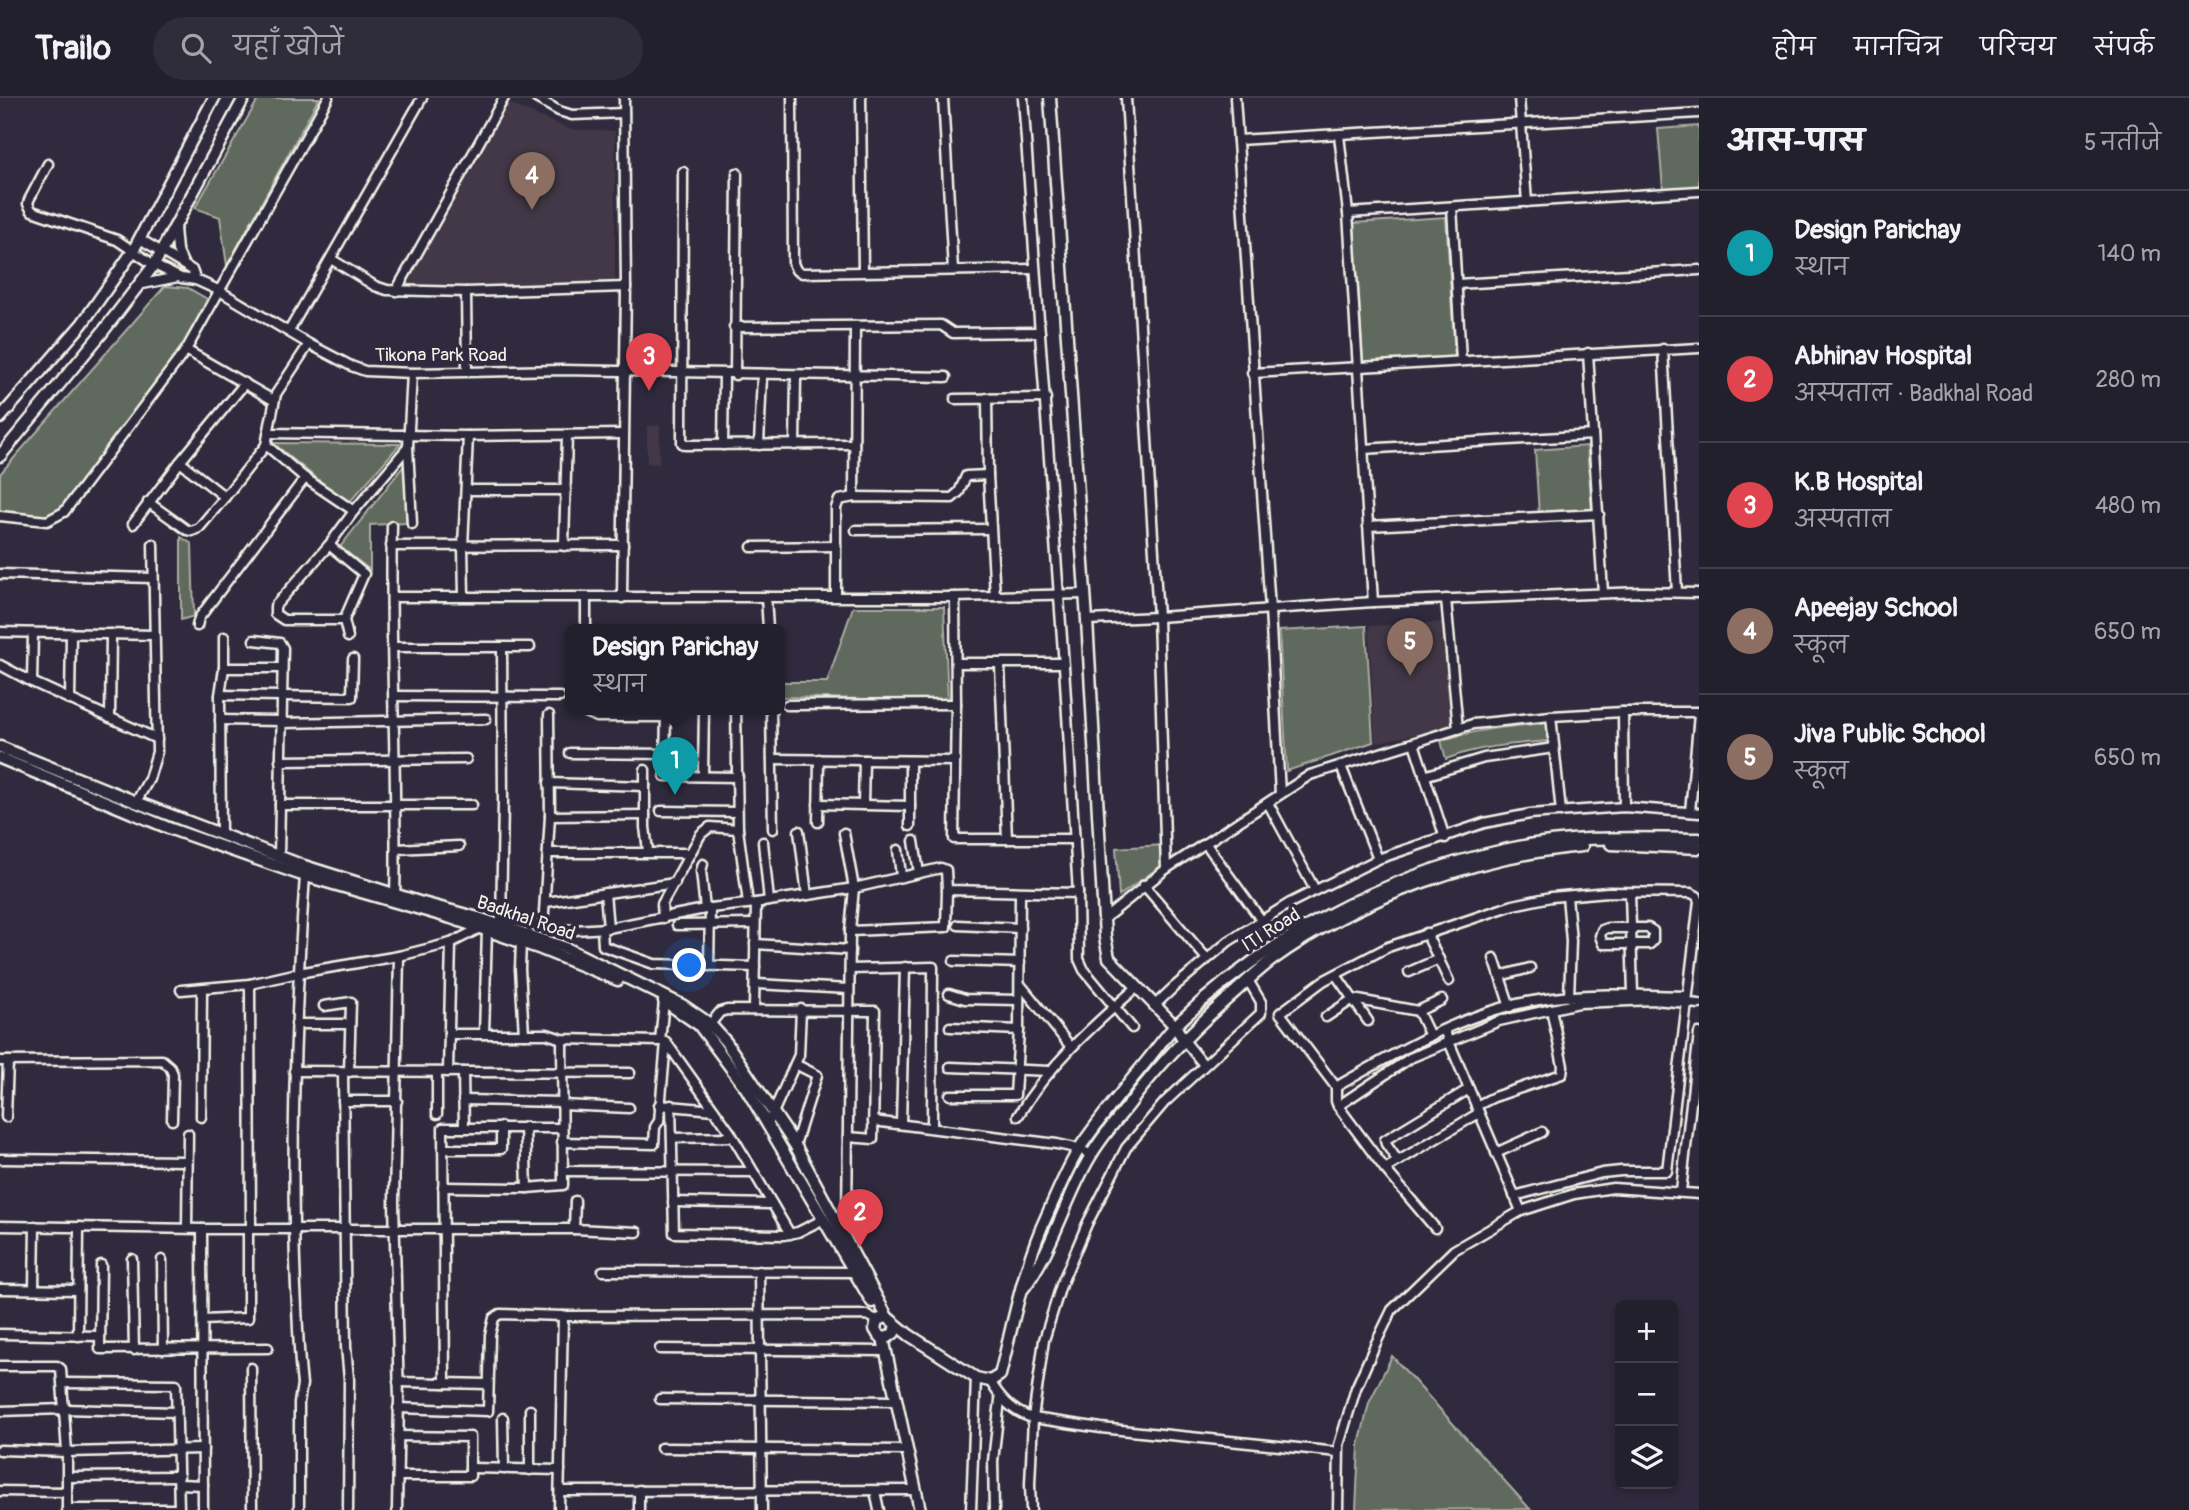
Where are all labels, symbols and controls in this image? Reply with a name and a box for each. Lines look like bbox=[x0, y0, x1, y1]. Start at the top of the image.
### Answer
search box bbox=[153, 17, 643, 80]
text: Trailo bbox=[35, 28, 111, 69]
icon: search bbox=[177, 29, 215, 67]
text: यहाँ खोजें bbox=[233, 31, 344, 63]
text: होम bbox=[1773, 33, 1816, 62]
text: मानचित्र bbox=[1854, 33, 1942, 62]
text: परिचय bbox=[1980, 33, 2056, 62]
text: संपर्क bbox=[2094, 33, 2154, 62]
text: आस-पास bbox=[1727, 123, 1865, 160]
text: 5 नतीजे bbox=[2084, 128, 2161, 157]
pin: 4 bbox=[509, 152, 555, 210]
text: Design Parichay bbox=[1794, 214, 1961, 246]
text: 1 bbox=[1746, 239, 1755, 268]
text: 140 m bbox=[2098, 239, 2161, 268]
text: स्थान bbox=[1794, 253, 1849, 282]
pin: 3 bbox=[626, 333, 672, 391]
text: Abhinav Hospital bbox=[1794, 340, 1972, 372]
street label: Tikona Park Road bbox=[375, 343, 507, 367]
text: 2 bbox=[1744, 365, 1756, 394]
text: 280 m bbox=[2095, 365, 2161, 394]
text: अस्पताल · Badkhal Road bbox=[1794, 379, 2033, 408]
text: K.B Hospital bbox=[1794, 466, 1923, 498]
text: 3 bbox=[1744, 491, 1756, 520]
text: 480 m bbox=[2095, 491, 2161, 520]
text: अस्पताल bbox=[1794, 505, 1892, 534]
text: Apeejay School bbox=[1794, 592, 1958, 624]
text: 4 bbox=[1743, 617, 1757, 646]
text: 650 m bbox=[2094, 617, 2161, 646]
pin: 5 bbox=[1387, 618, 1433, 676]
popup bbox=[565, 624, 785, 715]
text: Design Parichay bbox=[592, 631, 758, 663]
text: स्कूल bbox=[1794, 631, 1849, 660]
text: स्थान bbox=[592, 670, 646, 699]
text: Jiva Public School bbox=[1794, 718, 1986, 750]
pin: 1 bbox=[652, 737, 698, 795]
text: 5 bbox=[1744, 743, 1756, 772]
text: 650 m bbox=[2094, 743, 2161, 772]
text: स्कूल bbox=[1794, 757, 1849, 786]
street label: Badkhal Road bbox=[474, 890, 578, 946]
street label: ITI Road bbox=[1237, 903, 1305, 957]
your location bbox=[672, 948, 706, 982]
pin: 2 bbox=[837, 1189, 883, 1247]
map controls bbox=[1615, 1300, 1678, 1489]
button: + bbox=[1615, 1300, 1678, 1363]
button: − bbox=[1615, 1363, 1678, 1426]
button: layers bbox=[1615, 1426, 1678, 1489]

